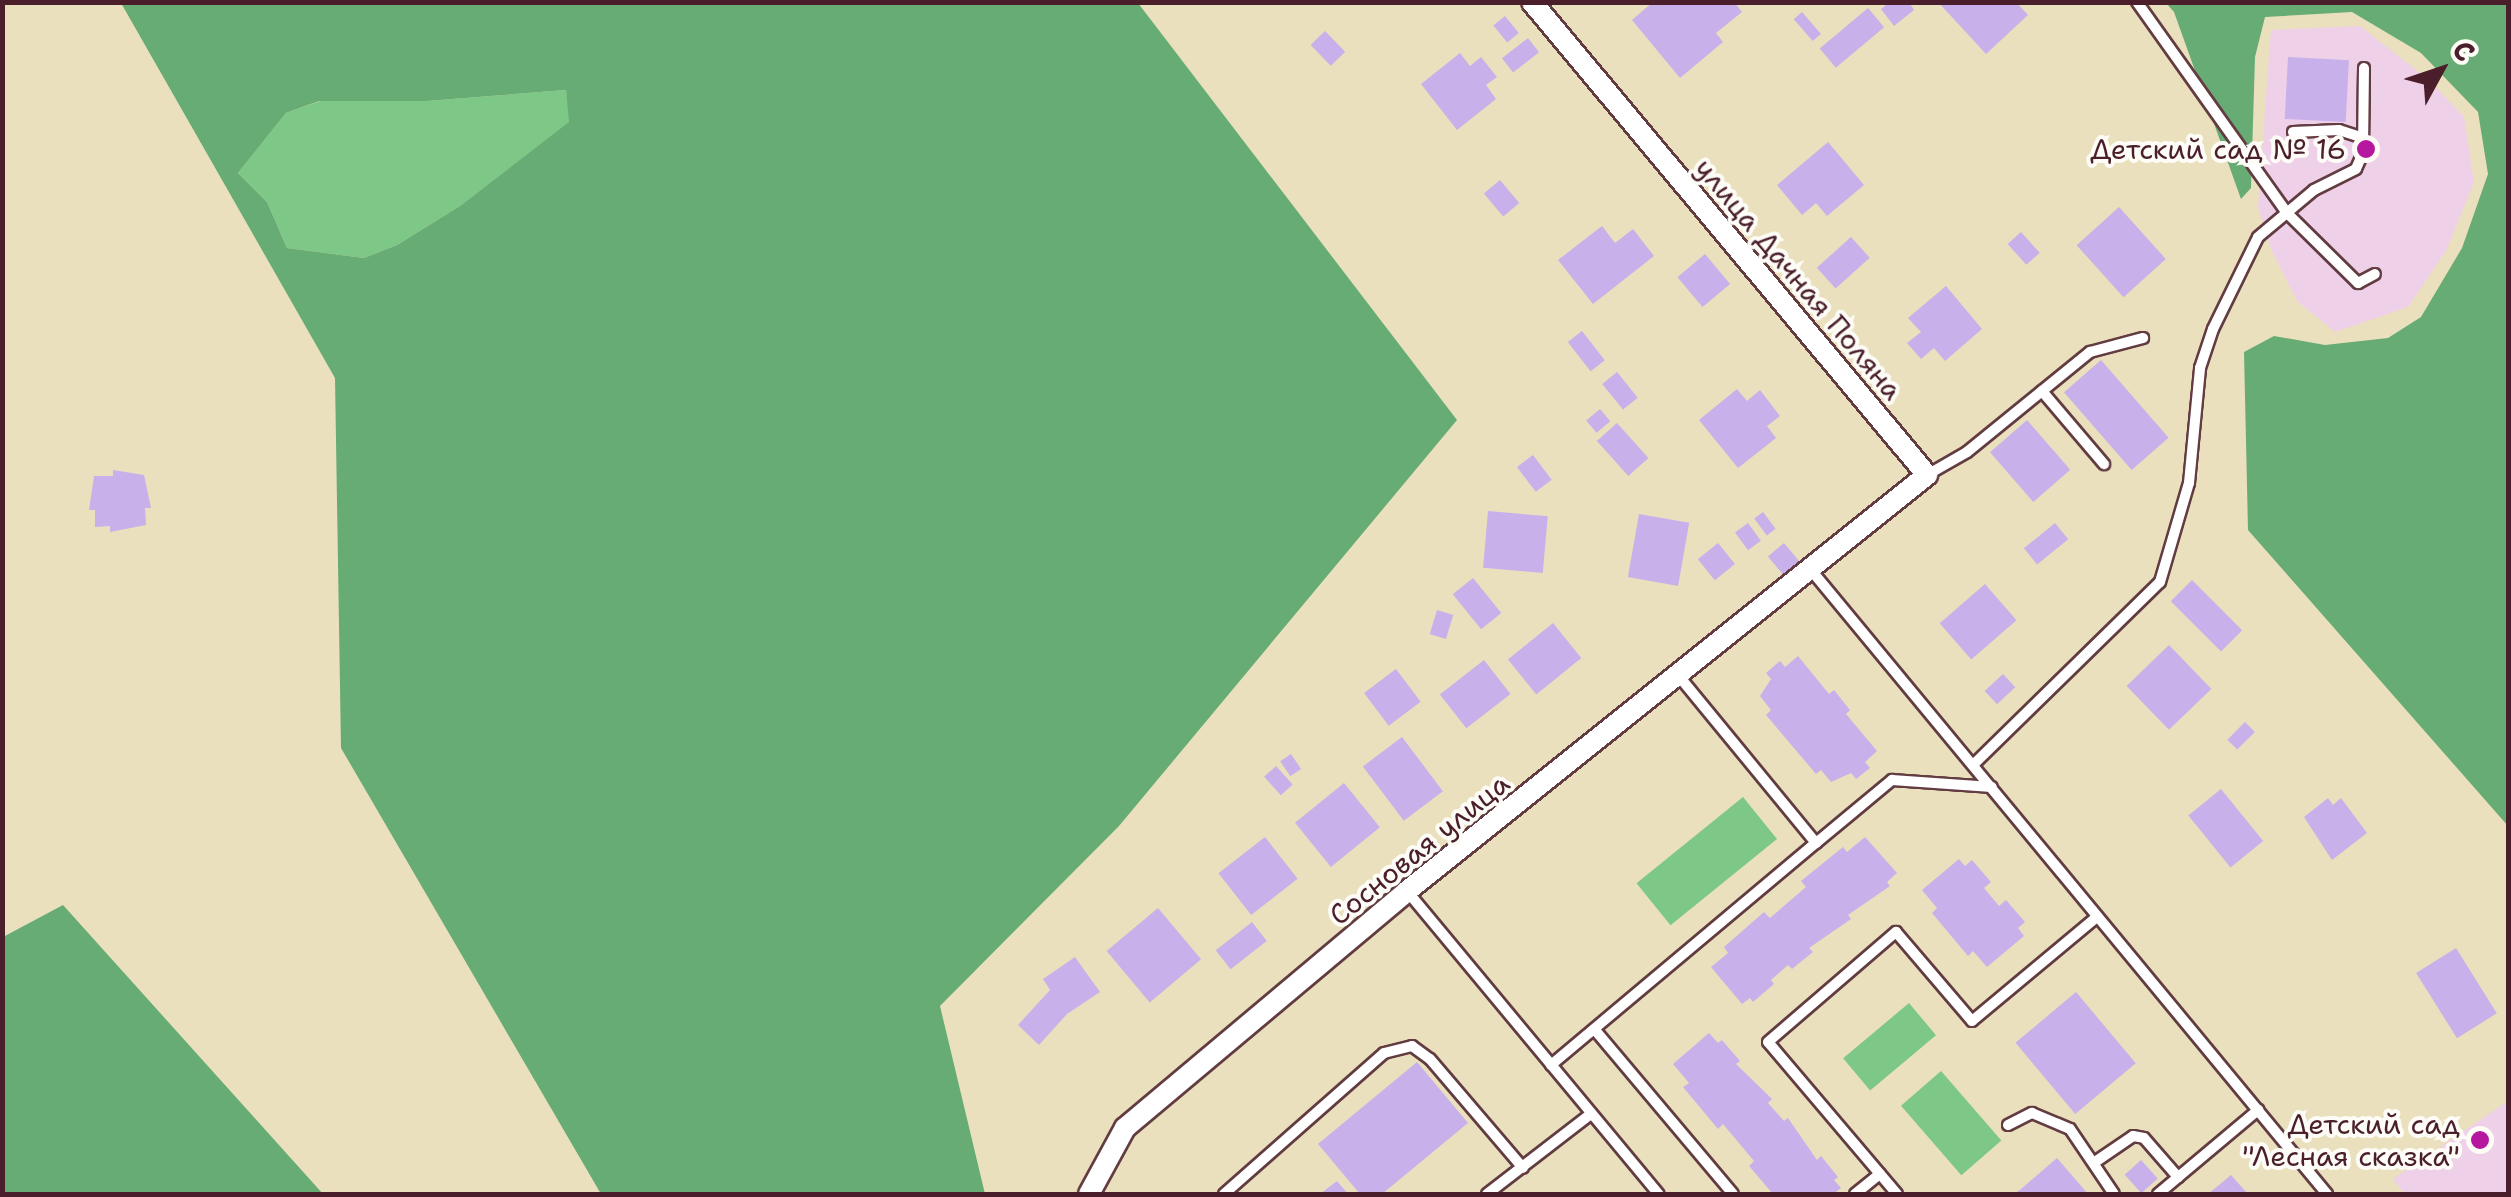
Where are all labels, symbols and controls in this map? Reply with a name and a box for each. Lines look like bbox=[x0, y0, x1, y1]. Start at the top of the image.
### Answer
north arrow bbox=[2391, 20, 2491, 120]
text: С bbox=[2444, 32, 2484, 70]
place label: Детский сад № 16 bbox=[2090, 132, 2346, 166]
marker: Детский сад № 16 bbox=[2355, 138, 2377, 160]
street label: улица Дачная Поляна bbox=[1688, 151, 1910, 407]
street label: Сосновая улица bbox=[1322, 766, 1516, 932]
place label: Детский сад "Лесная сказка" bbox=[2242, 1107, 2460, 1173]
marker: Детский сад "Лесная сказка" bbox=[2469, 1129, 2491, 1151]

